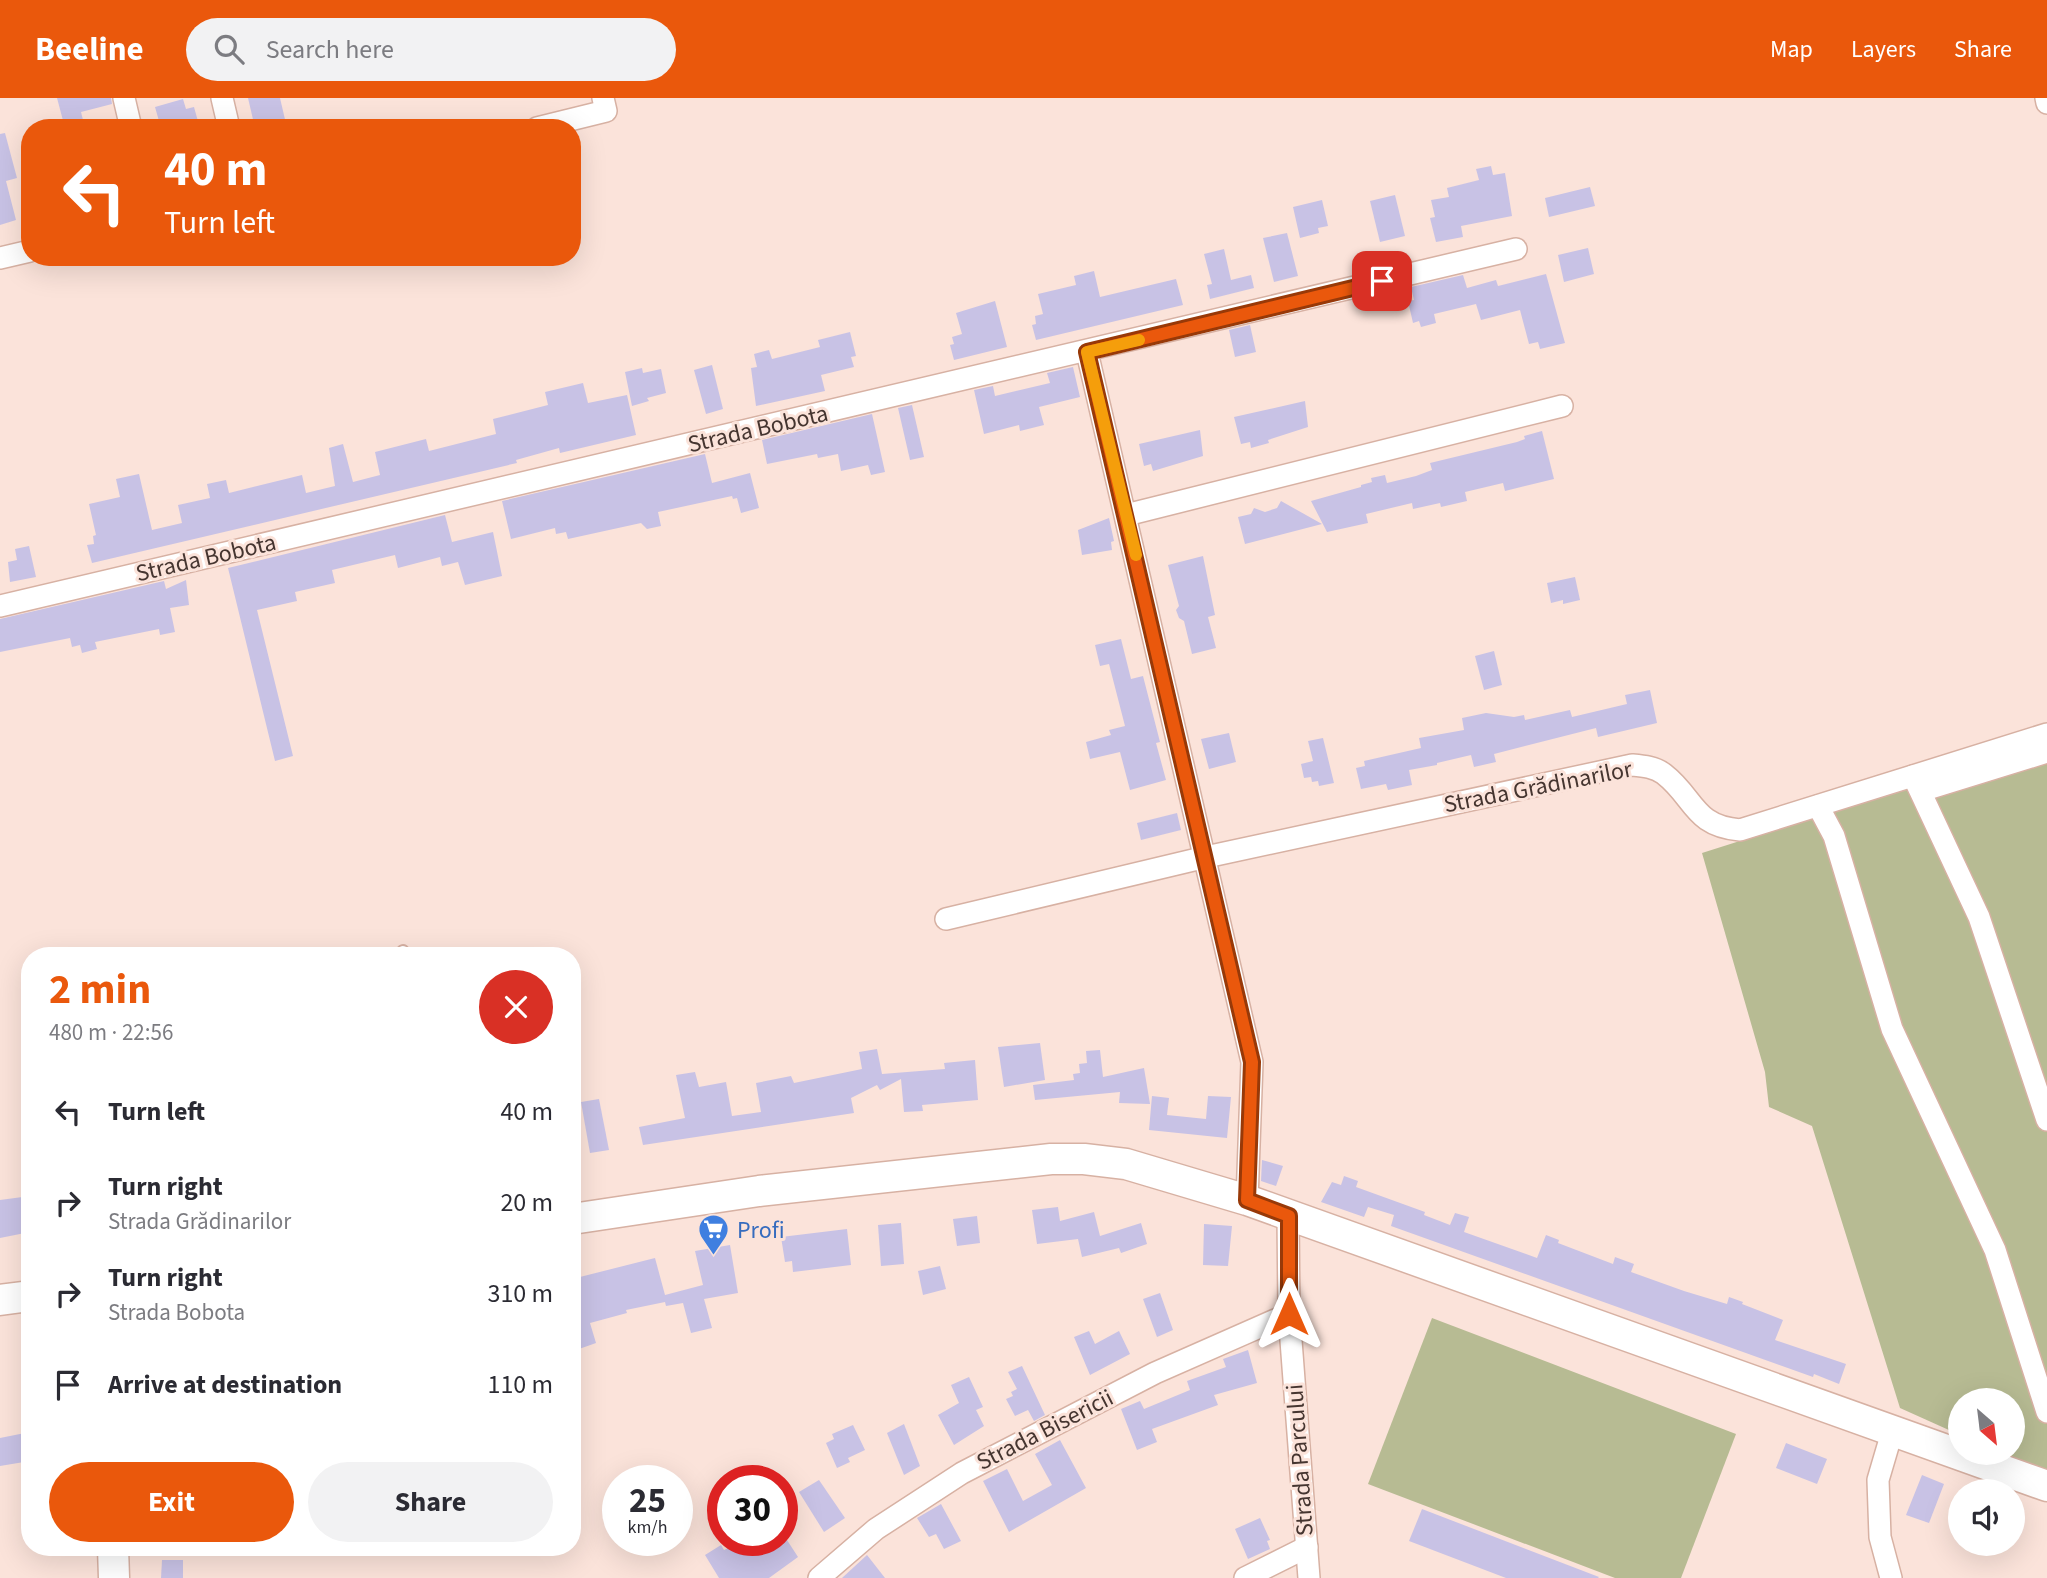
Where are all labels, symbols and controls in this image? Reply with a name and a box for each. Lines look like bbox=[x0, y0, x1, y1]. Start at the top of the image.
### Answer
search box bbox=[186, 18, 676, 81]
text: Beeline bbox=[35, 26, 144, 73]
icon: search bbox=[210, 30, 248, 68]
text: Search here bbox=[266, 31, 394, 68]
text: Map bbox=[1770, 32, 1813, 67]
text: Layers bbox=[1851, 32, 1916, 67]
text: Share bbox=[1954, 32, 2012, 67]
text: 40 m bbox=[164, 135, 268, 205]
icon: left bbox=[49, 147, 140, 238]
text: Turn left bbox=[164, 200, 275, 246]
pin bbox=[1352, 251, 1412, 311]
icon: arrive bbox=[1363, 262, 1401, 300]
street label: Strada Bobota bbox=[684, 396, 832, 462]
street label: Strada Bobota bbox=[132, 525, 280, 591]
street label: Strada Grădinarilor bbox=[1441, 751, 1636, 822]
text: 2 min bbox=[49, 960, 151, 1020]
button: close bbox=[479, 970, 553, 1044]
text: 480 m · 22:56 bbox=[49, 1016, 173, 1049]
icon: left bbox=[49, 1093, 87, 1131]
text: Turn left bbox=[108, 1093, 205, 1130]
text: 40 m bbox=[500, 1093, 553, 1130]
text: Turn right bbox=[108, 1168, 223, 1205]
icon: right bbox=[49, 1184, 87, 1222]
text: 20 m bbox=[500, 1184, 553, 1221]
text: Strada Grădinarilor bbox=[108, 1205, 291, 1238]
supermarket icon: Profi bbox=[697, 1213, 731, 1257]
place label: Profi bbox=[737, 1213, 785, 1248]
text: Turn right bbox=[108, 1259, 223, 1296]
icon: right bbox=[49, 1275, 87, 1313]
text: 310 m bbox=[487, 1275, 553, 1312]
position arrow bbox=[1252, 1277, 1326, 1351]
text: Strada Bobota bbox=[108, 1296, 245, 1329]
icon: arrive bbox=[49, 1366, 87, 1404]
text: Arrive at destination bbox=[108, 1366, 342, 1403]
text: 110 m bbox=[487, 1366, 553, 1403]
street label: Strada Bisericii bbox=[970, 1380, 1120, 1480]
street label: Strada Parcului bbox=[1277, 1383, 1323, 1537]
north arrow bbox=[1948, 1388, 2025, 1465]
map controls bbox=[1948, 1388, 2025, 1556]
button: Exit bbox=[49, 1462, 294, 1542]
button: Share bbox=[308, 1462, 553, 1542]
speed limit sign: 30 bbox=[707, 1465, 798, 1556]
text: 25 bbox=[629, 1476, 666, 1526]
button: sound bbox=[1948, 1479, 2025, 1556]
text: km/h bbox=[628, 1515, 667, 1540]

